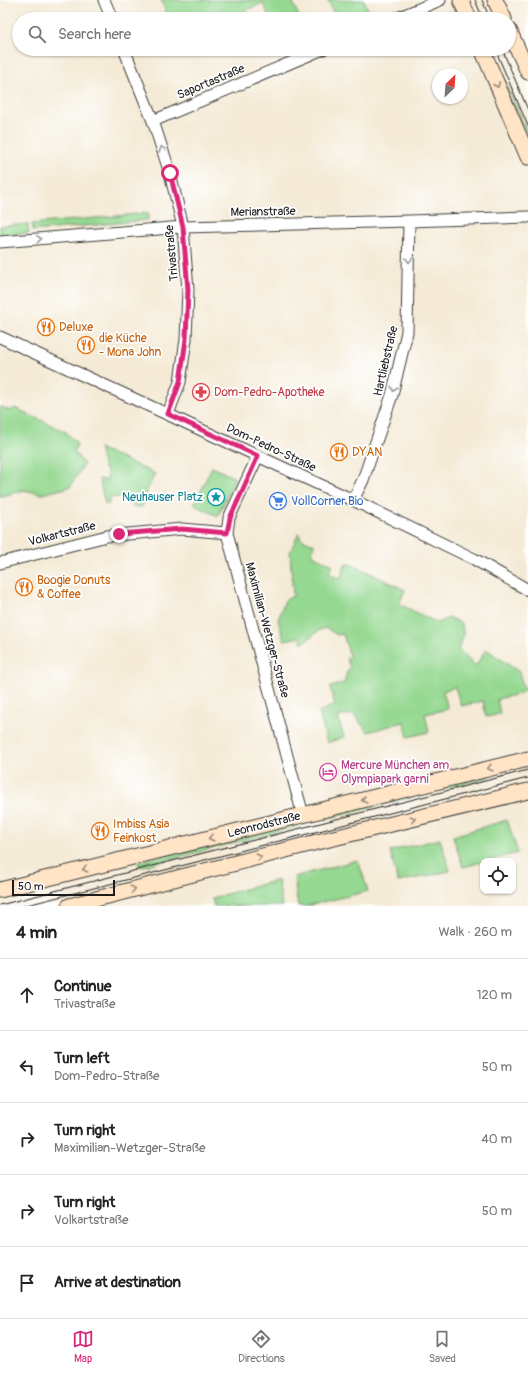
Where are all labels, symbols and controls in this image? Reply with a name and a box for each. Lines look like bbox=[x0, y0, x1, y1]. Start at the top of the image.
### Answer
search box bbox=[12, 12, 516, 56]
icon: search bbox=[26, 23, 48, 45]
text: Search here bbox=[58, 25, 131, 44]
street label: Saportastraße bbox=[175, 61, 247, 103]
north arrow bbox=[432, 68, 468, 104]
one-way arrow bbox=[492, 80, 500, 88]
one-way arrow bbox=[158, 146, 167, 153]
route start bbox=[161, 164, 179, 182]
street label: Merianstraße bbox=[230, 204, 296, 220]
street label: Trivastraße bbox=[162, 224, 182, 282]
one-way arrow bbox=[36, 234, 42, 243]
one-way arrow bbox=[405, 257, 413, 263]
restaurant icon: Deluxe bbox=[36, 317, 56, 337]
place label: Deluxe bbox=[59, 320, 93, 335]
street label: Hartliebstraße bbox=[371, 324, 401, 398]
place label: die Küche - Mona John bbox=[99, 331, 161, 360]
restaurant icon: die Küche - Mona John bbox=[76, 335, 96, 355]
pharmacy icon: Dom-Pedro-Apotheke bbox=[191, 382, 211, 402]
place label: Dom-Pedro-Apotheke bbox=[214, 385, 324, 400]
one-way arrow bbox=[390, 386, 398, 392]
street label: Dom-Pedro-Straße bbox=[224, 421, 318, 475]
restaurant icon: DYAN bbox=[329, 442, 349, 462]
place label: DYAN bbox=[352, 445, 382, 460]
place icon: Neuhauser Platz bbox=[206, 487, 226, 507]
place label: Neuhauser Platz bbox=[122, 490, 203, 505]
supermarket icon: VollCorner Bio bbox=[268, 491, 288, 511]
place label: VollCorner Bio bbox=[291, 494, 364, 509]
street label: Volkartstraße bbox=[27, 518, 97, 550]
route end bbox=[110, 525, 128, 543]
street label: Maximilian-Wetzger-Straße bbox=[242, 561, 292, 700]
place label: Boogie Donuts & Coffee bbox=[37, 573, 111, 602]
restaurant icon: Boogie Donuts & Coffee bbox=[14, 577, 34, 597]
place label: Mercure München am Olympiapark garni bbox=[341, 758, 450, 787]
hotel icon: Mercure München am Olympiapark garni bbox=[318, 762, 338, 782]
one-way arrow bbox=[487, 763, 494, 772]
one-way arrow bbox=[361, 795, 367, 803]
street label: Leonrodstraße bbox=[226, 809, 302, 841]
one-way arrow bbox=[409, 815, 416, 823]
place label: Imbiss Asia Feinkost bbox=[113, 817, 170, 846]
restaurant icon: Imbiss Asia Feinkost bbox=[90, 821, 110, 841]
one-way arrow bbox=[208, 833, 215, 842]
one-way arrow bbox=[255, 853, 262, 862]
map controls bbox=[480, 858, 516, 894]
button: locate bbox=[480, 858, 516, 894]
one-way arrow bbox=[81, 865, 88, 873]
scale bar bbox=[12, 878, 115, 897]
text: 50 m bbox=[18, 880, 44, 893]
one-way arrow bbox=[130, 886, 137, 894]
text: 4 min bbox=[16, 922, 57, 943]
text: Walk · 260 m bbox=[438, 924, 512, 940]
text: Continue bbox=[54, 977, 112, 996]
icon: ahead bbox=[16, 984, 38, 1006]
text: 120 m bbox=[476, 987, 512, 1003]
text: Trivastraße bbox=[54, 996, 115, 1012]
text: Turn left bbox=[54, 1049, 110, 1068]
icon: left bbox=[16, 1056, 38, 1078]
text: 50 m bbox=[482, 1059, 512, 1075]
text: Dom-Pedro-Straße bbox=[54, 1068, 159, 1084]
text: Turn right bbox=[54, 1121, 115, 1140]
icon: right bbox=[16, 1128, 38, 1150]
text: 40 m bbox=[481, 1131, 512, 1147]
text: Maximilian-Wetzger-Straße bbox=[54, 1140, 205, 1156]
text: Turn right bbox=[54, 1193, 115, 1212]
icon: right bbox=[16, 1200, 38, 1222]
text: 50 m bbox=[482, 1203, 512, 1219]
text: Volkartstraße bbox=[54, 1212, 128, 1228]
icon: arrive bbox=[16, 1272, 38, 1294]
text: Arrive at destination bbox=[54, 1273, 181, 1292]
tab: Map bbox=[72, 1328, 94, 1365]
tab: Directions bbox=[238, 1328, 285, 1365]
tab: Saved bbox=[429, 1328, 456, 1365]

